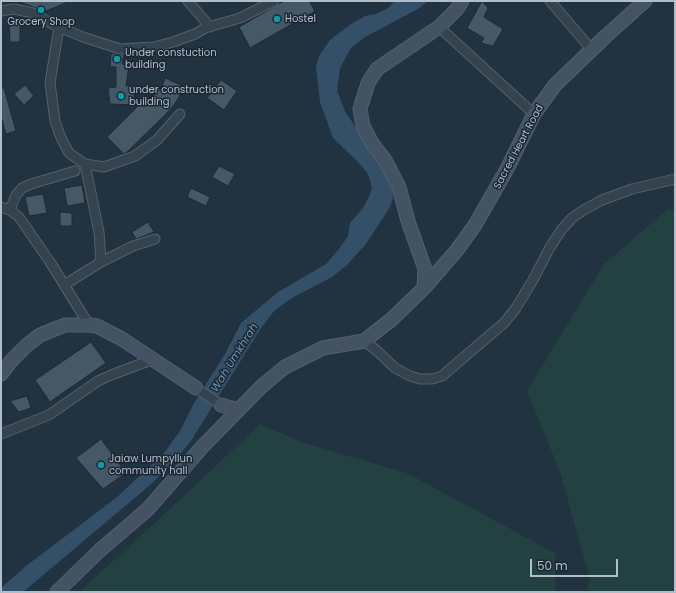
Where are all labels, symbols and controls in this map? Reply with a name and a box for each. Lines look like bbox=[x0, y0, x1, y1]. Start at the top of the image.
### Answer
marker: Grocery Shop bbox=[36, 5, 46, 15]
place label: Hostel bbox=[285, 13, 316, 25]
marker: Hostel bbox=[272, 14, 282, 24]
place label: Grocery Shop bbox=[7, 16, 75, 28]
place label: Under constuction building bbox=[125, 47, 217, 70]
marker: Under constuction building bbox=[112, 54, 122, 64]
place label: under construction building bbox=[129, 84, 224, 108]
marker: under construction building bbox=[116, 91, 126, 101]
street label: Sacred Heart Road bbox=[492, 103, 546, 191]
water label: Wah Umkhrah bbox=[209, 321, 261, 395]
place label: Jaiaw Lumpyllun community hall bbox=[109, 453, 192, 476]
marker: Jaiaw Lumpyllun community hall bbox=[96, 460, 106, 470]
scale bar bbox=[532, 551, 620, 577]
text: 50 m bbox=[537, 557, 568, 574]

